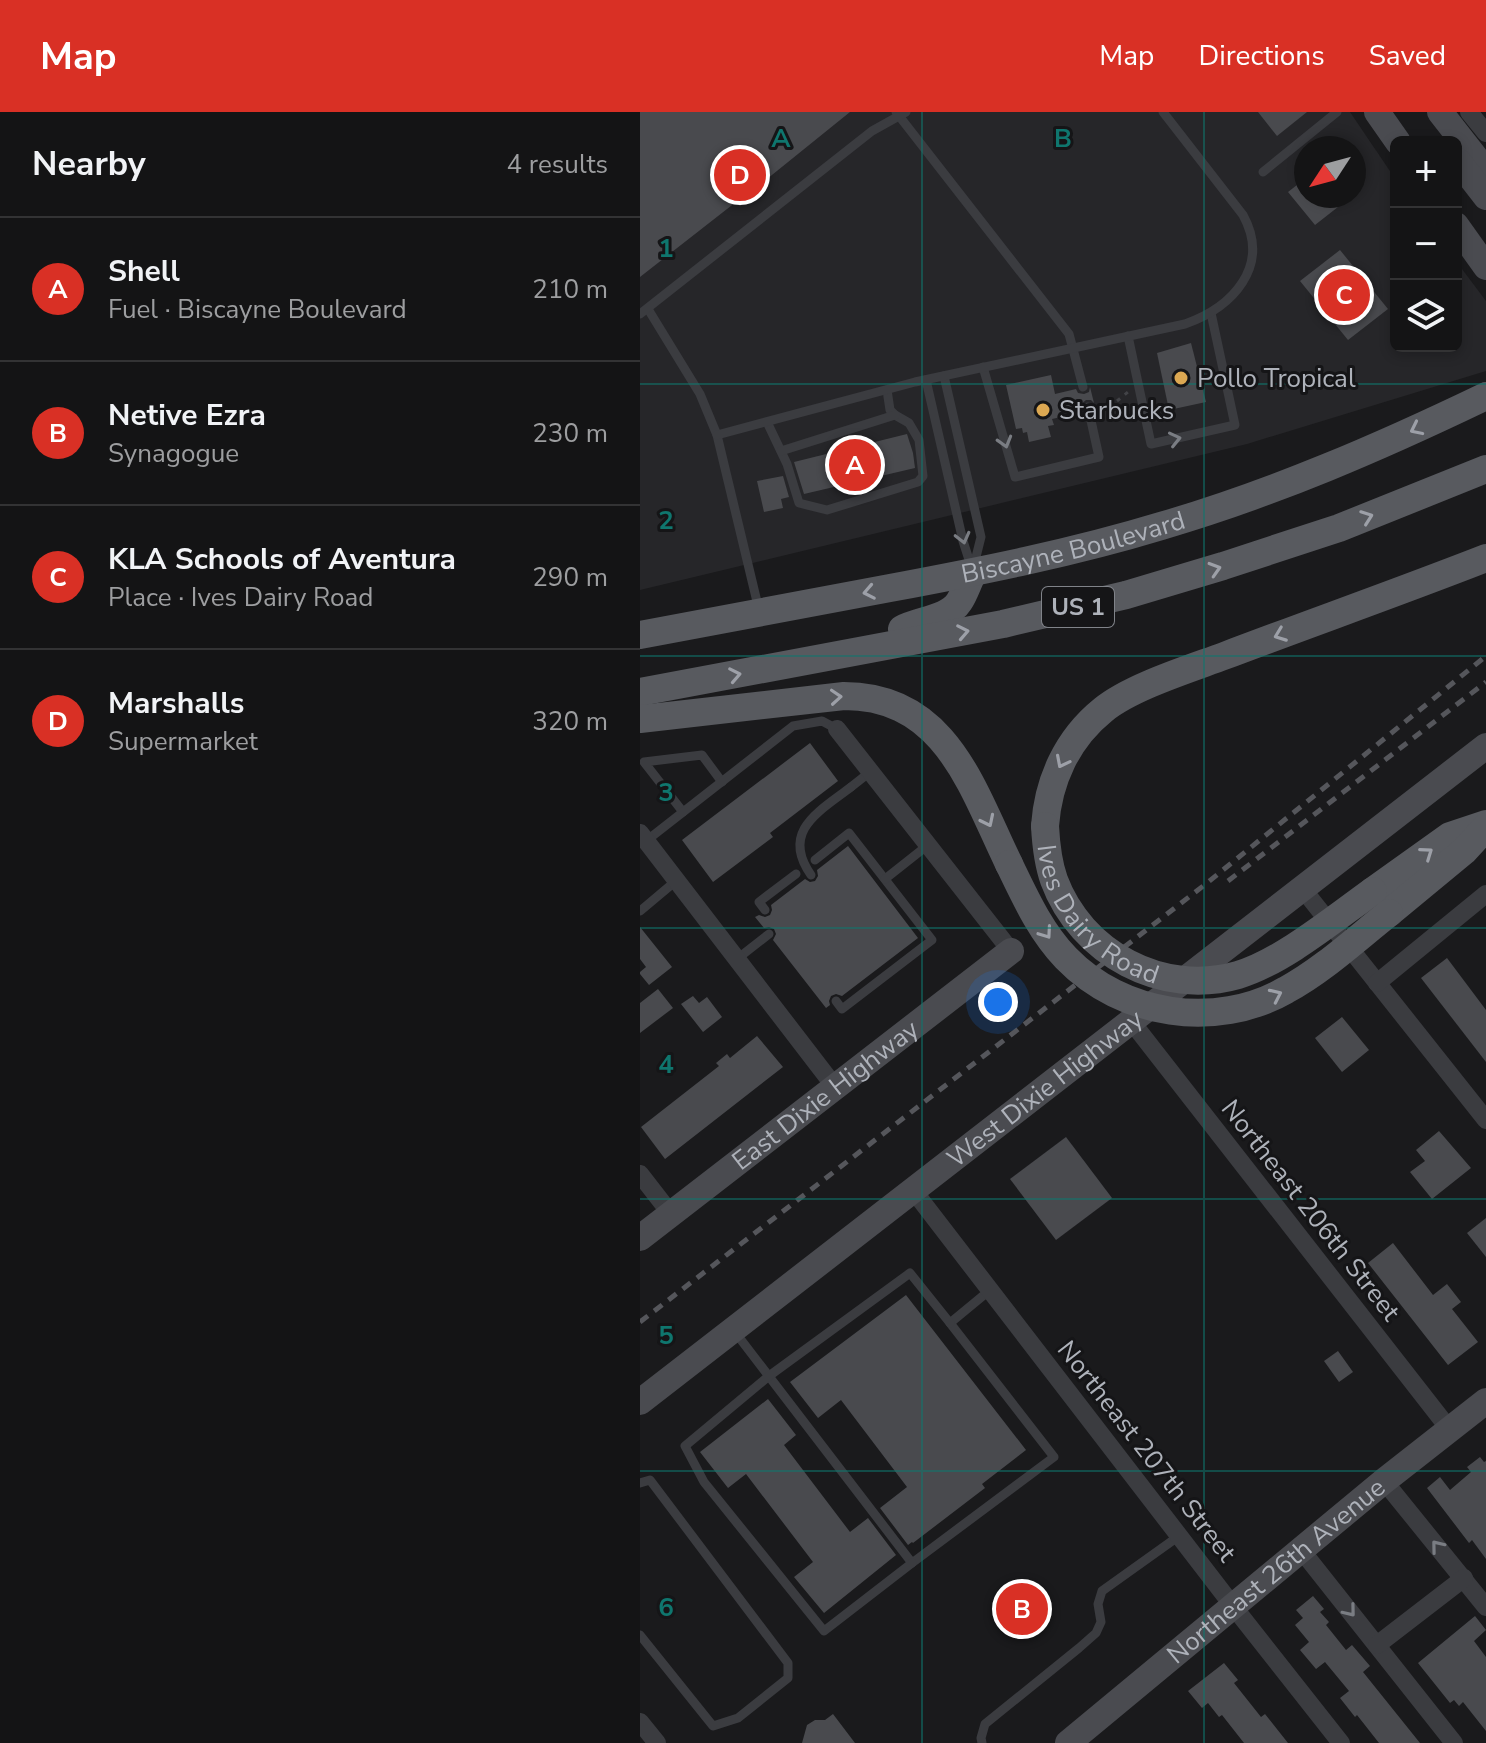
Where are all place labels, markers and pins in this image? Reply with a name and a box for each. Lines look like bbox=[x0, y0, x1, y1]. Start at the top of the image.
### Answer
pin: D bbox=[714, 145, 766, 205]
pin: C bbox=[1318, 265, 1370, 325]
place label: Pollo Tropical bbox=[1197, 361, 1356, 396]
marker: Pollo Tropical bbox=[1172, 369, 1190, 387]
place label: Starbucks bbox=[1059, 393, 1174, 428]
marker: Starbucks bbox=[1034, 401, 1052, 419]
pin: A bbox=[829, 435, 881, 495]
pin: B bbox=[996, 1579, 1048, 1639]

